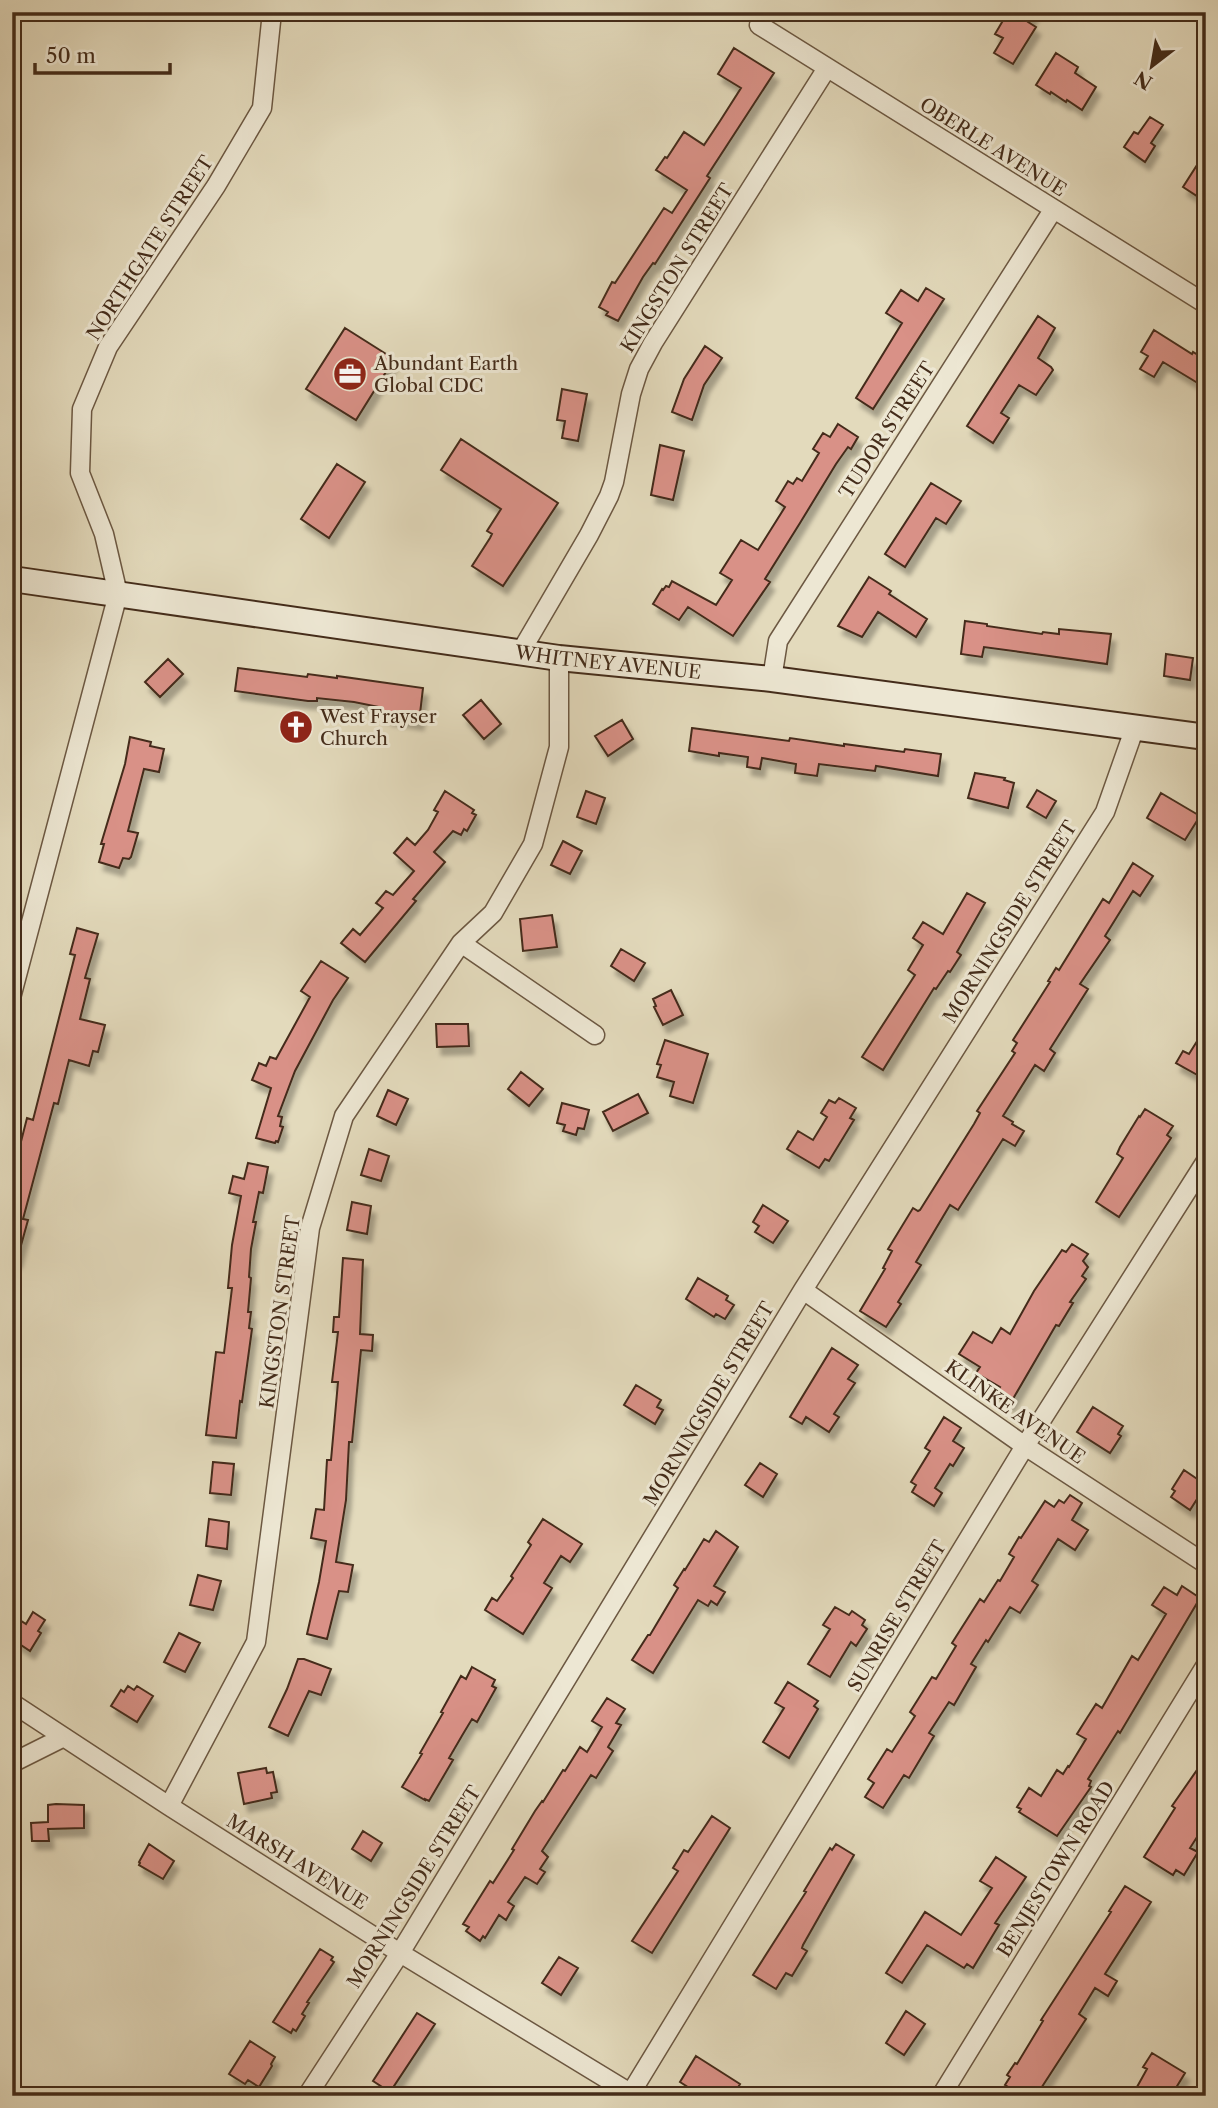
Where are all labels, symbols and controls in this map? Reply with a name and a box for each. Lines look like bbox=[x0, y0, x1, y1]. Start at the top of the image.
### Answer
scale bar bbox=[35, 32, 170, 76]
north arrow bbox=[1116, 32, 1186, 102]
text: 50 m bbox=[46, 43, 96, 68]
text: N bbox=[1131, 66, 1157, 94]
street label: OBERLE AVENUE bbox=[915, 93, 1071, 201]
street label: NORTHGATE STREET bbox=[82, 151, 219, 344]
street label: KINGSTON STREET bbox=[616, 179, 739, 357]
place label: Abundant Earth Global CDC bbox=[373, 352, 518, 397]
office icon: Abundant Earth Global CDC bbox=[331, 355, 369, 393]
street label: TUDOR STREET bbox=[834, 357, 940, 503]
street label: WHITNEY AVENUE bbox=[513, 640, 702, 683]
place label: West Frayser Church bbox=[319, 705, 437, 750]
church icon: West Frayser Church bbox=[277, 708, 315, 746]
street label: MORNINGSIDE STREET bbox=[938, 816, 1082, 1027]
street label: KINGSTON STREET bbox=[255, 1213, 305, 1410]
street label: MORNINGSIDE STREET bbox=[639, 1297, 780, 1510]
street label: KLINKE AVENUE bbox=[941, 1355, 1089, 1469]
street label: SUNRISE STREET bbox=[843, 1536, 952, 1696]
street label: BENJESTOWN ROAD bbox=[993, 1777, 1119, 1961]
street label: MORNINGSIDE STREET bbox=[342, 1781, 486, 1992]
street label: MARSH AVENUE bbox=[222, 1809, 372, 1915]

